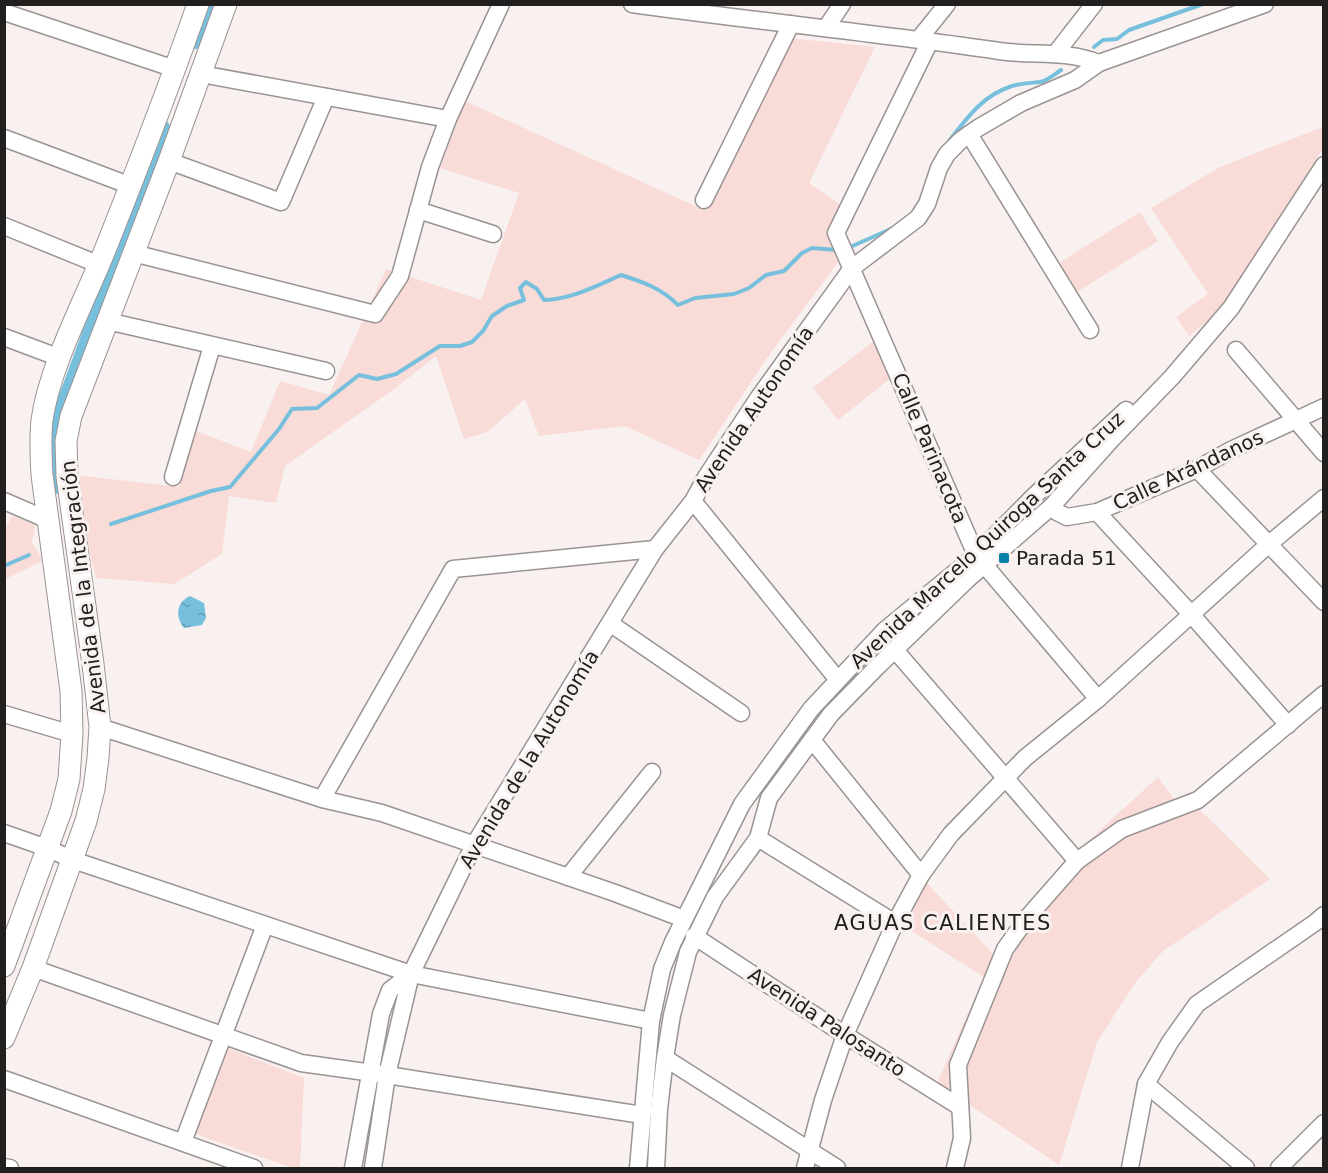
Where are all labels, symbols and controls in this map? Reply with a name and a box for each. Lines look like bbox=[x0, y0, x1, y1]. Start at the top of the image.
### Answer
street label: Avenida Autonomía bbox=[690, 322, 818, 496]
street label: Calle Parinacota bbox=[887, 369, 973, 527]
street label: Avenida Marcelo Quiroga Santa Cruz bbox=[845, 407, 1129, 673]
street label: Calle Arándanos bbox=[1109, 425, 1267, 515]
street label: Avenida de la Integración bbox=[56, 459, 110, 715]
place label: Parada 51 bbox=[1016, 546, 1117, 570]
marker: Parada 51 bbox=[997, 551, 1011, 565]
street label: Avenida de la Autonomía bbox=[454, 646, 604, 872]
district label: AGUAS CALIENTES bbox=[834, 911, 1052, 935]
street label: Avenida Palosanto bbox=[744, 962, 910, 1082]

